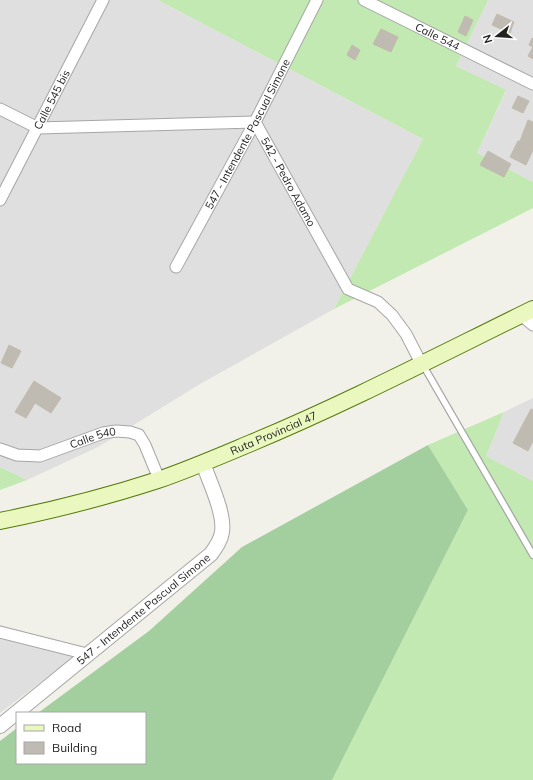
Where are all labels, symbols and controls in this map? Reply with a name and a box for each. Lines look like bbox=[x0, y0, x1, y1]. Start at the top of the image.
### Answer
north arrow bbox=[477, 16, 517, 56]
street label: Calle 544 bbox=[413, 20, 462, 54]
text: N bbox=[480, 33, 495, 45]
street label: 547 - Intendente Pascual Simone bbox=[202, 56, 293, 212]
street label: Calle 545 bis bbox=[31, 67, 73, 132]
street label: 542 - Pedro Adamo bbox=[258, 135, 319, 229]
street label: Ruta Provincial 47 bbox=[228, 408, 319, 458]
street label: Calle 540 bbox=[68, 424, 117, 452]
street label: 547 - Intendente Pascual Simone bbox=[74, 550, 213, 668]
legend bbox=[16, 712, 146, 764]
text: Road bbox=[52, 720, 81, 735]
text: Building bbox=[52, 740, 97, 755]

